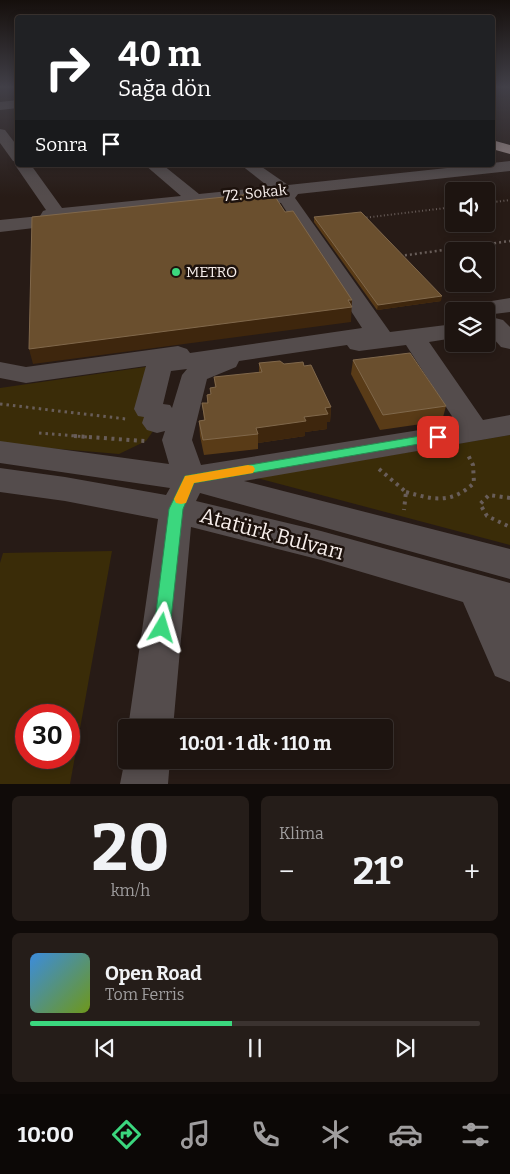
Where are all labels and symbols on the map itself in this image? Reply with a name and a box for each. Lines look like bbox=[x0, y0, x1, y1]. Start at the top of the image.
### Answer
street label: 72. Sokak bbox=[222, 181, 288, 205]
place label: METRO bbox=[186, 263, 237, 281]
marker: METRO bbox=[170, 266, 182, 278]
pin bbox=[417, 416, 459, 458]
street label: Atatürk Bulvarı bbox=[197, 502, 347, 566]
position arrow bbox=[135, 601, 187, 653]
speed limit sign: 30 bbox=[15, 704, 80, 769]

